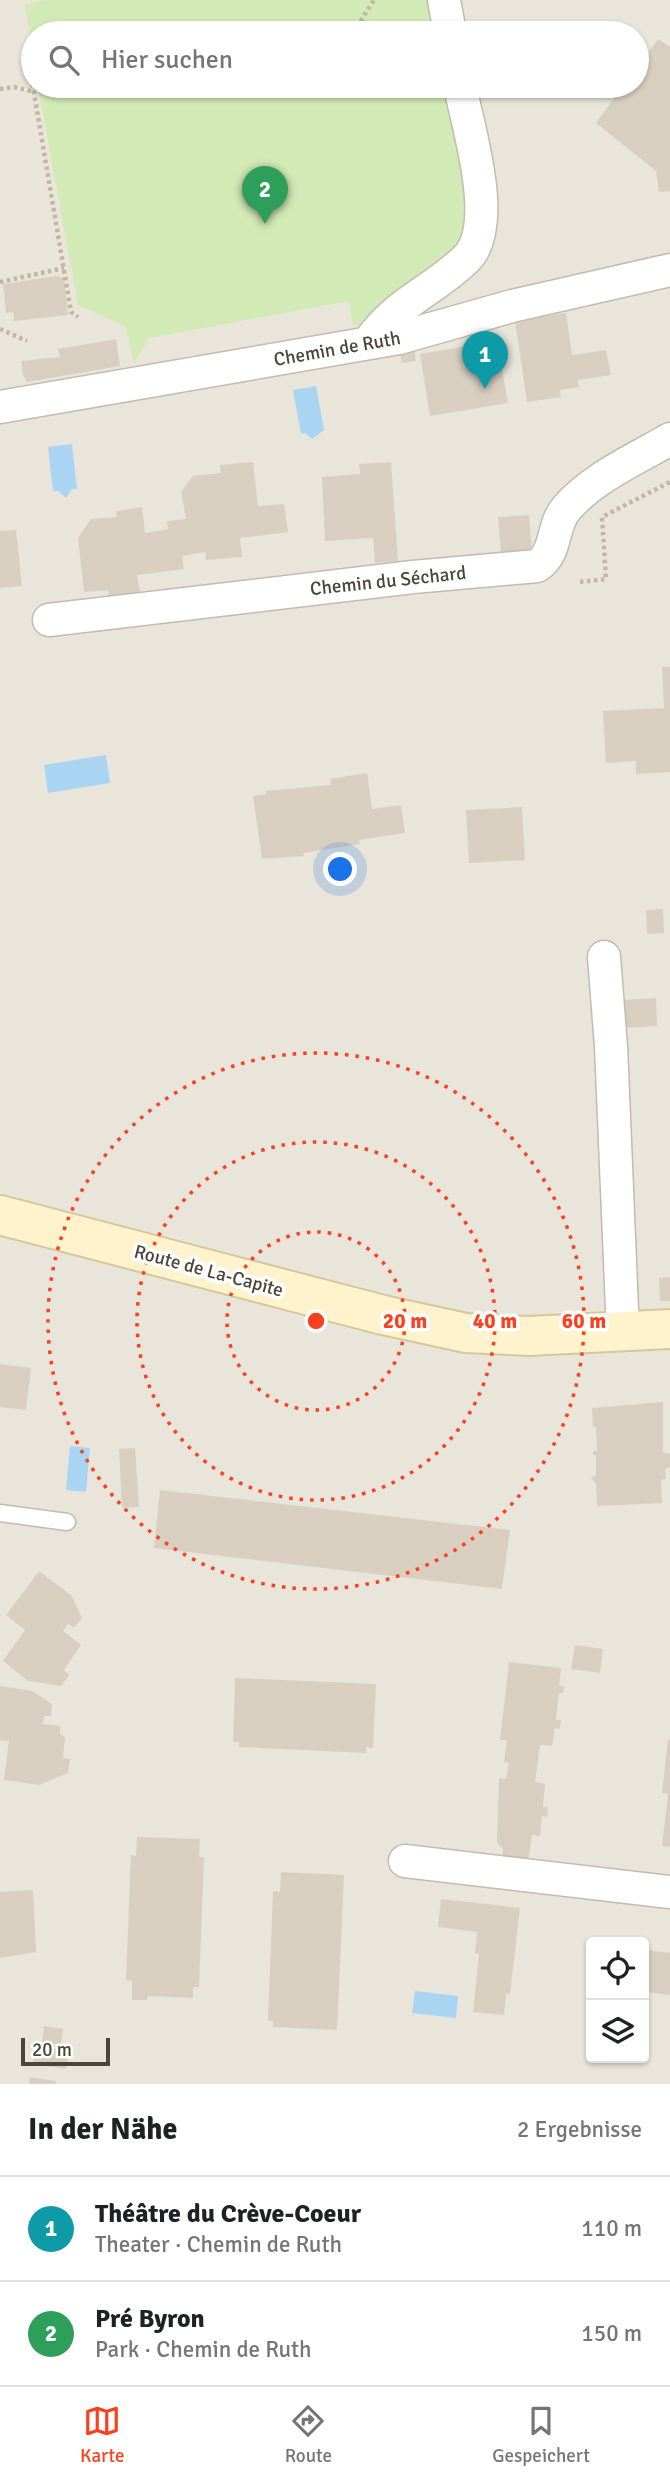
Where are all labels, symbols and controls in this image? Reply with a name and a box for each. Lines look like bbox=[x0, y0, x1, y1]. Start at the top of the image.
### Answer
search box bbox=[21, 21, 649, 98]
icon: search bbox=[45, 41, 83, 79]
text: Hier suchen bbox=[101, 44, 233, 76]
pin: 2 bbox=[242, 166, 288, 224]
street label: Chemin de Ruth bbox=[272, 326, 402, 372]
pin: 1 bbox=[462, 331, 508, 389]
street label: Chemin du Séchard bbox=[309, 561, 467, 601]
your location bbox=[323, 852, 357, 886]
street label: Route de La-Capite bbox=[132, 1240, 286, 1302]
text: 20 m bbox=[383, 1308, 427, 1334]
text: 40 m bbox=[473, 1308, 517, 1334]
text: 60 m bbox=[562, 1308, 606, 1334]
centre of rings bbox=[304, 1309, 328, 1333]
map controls bbox=[586, 1937, 649, 2063]
button: locate bbox=[586, 1937, 649, 2000]
button: layers bbox=[586, 2000, 649, 2063]
scale bar bbox=[21, 2035, 110, 2067]
text: 20 m bbox=[32, 2038, 72, 2062]
text: In der Nähe bbox=[28, 2111, 177, 2148]
text: 2 Ergebnisse bbox=[517, 2115, 642, 2144]
text: Théâtre du Crève-Coeur bbox=[95, 2198, 361, 2230]
text: 1 bbox=[45, 2214, 57, 2243]
text: 110 m bbox=[581, 2214, 642, 2243]
text: Theater · Chemin de Ruth bbox=[95, 2230, 342, 2259]
text: Pré Byron bbox=[95, 2303, 205, 2335]
text: 2 bbox=[45, 2319, 57, 2348]
text: 150 m bbox=[581, 2319, 642, 2348]
text: Park · Chemin de Ruth bbox=[95, 2335, 312, 2364]
tab: Karte bbox=[80, 2402, 124, 2468]
tab: Route bbox=[285, 2402, 332, 2468]
tab: Gespeichert bbox=[492, 2402, 590, 2468]

